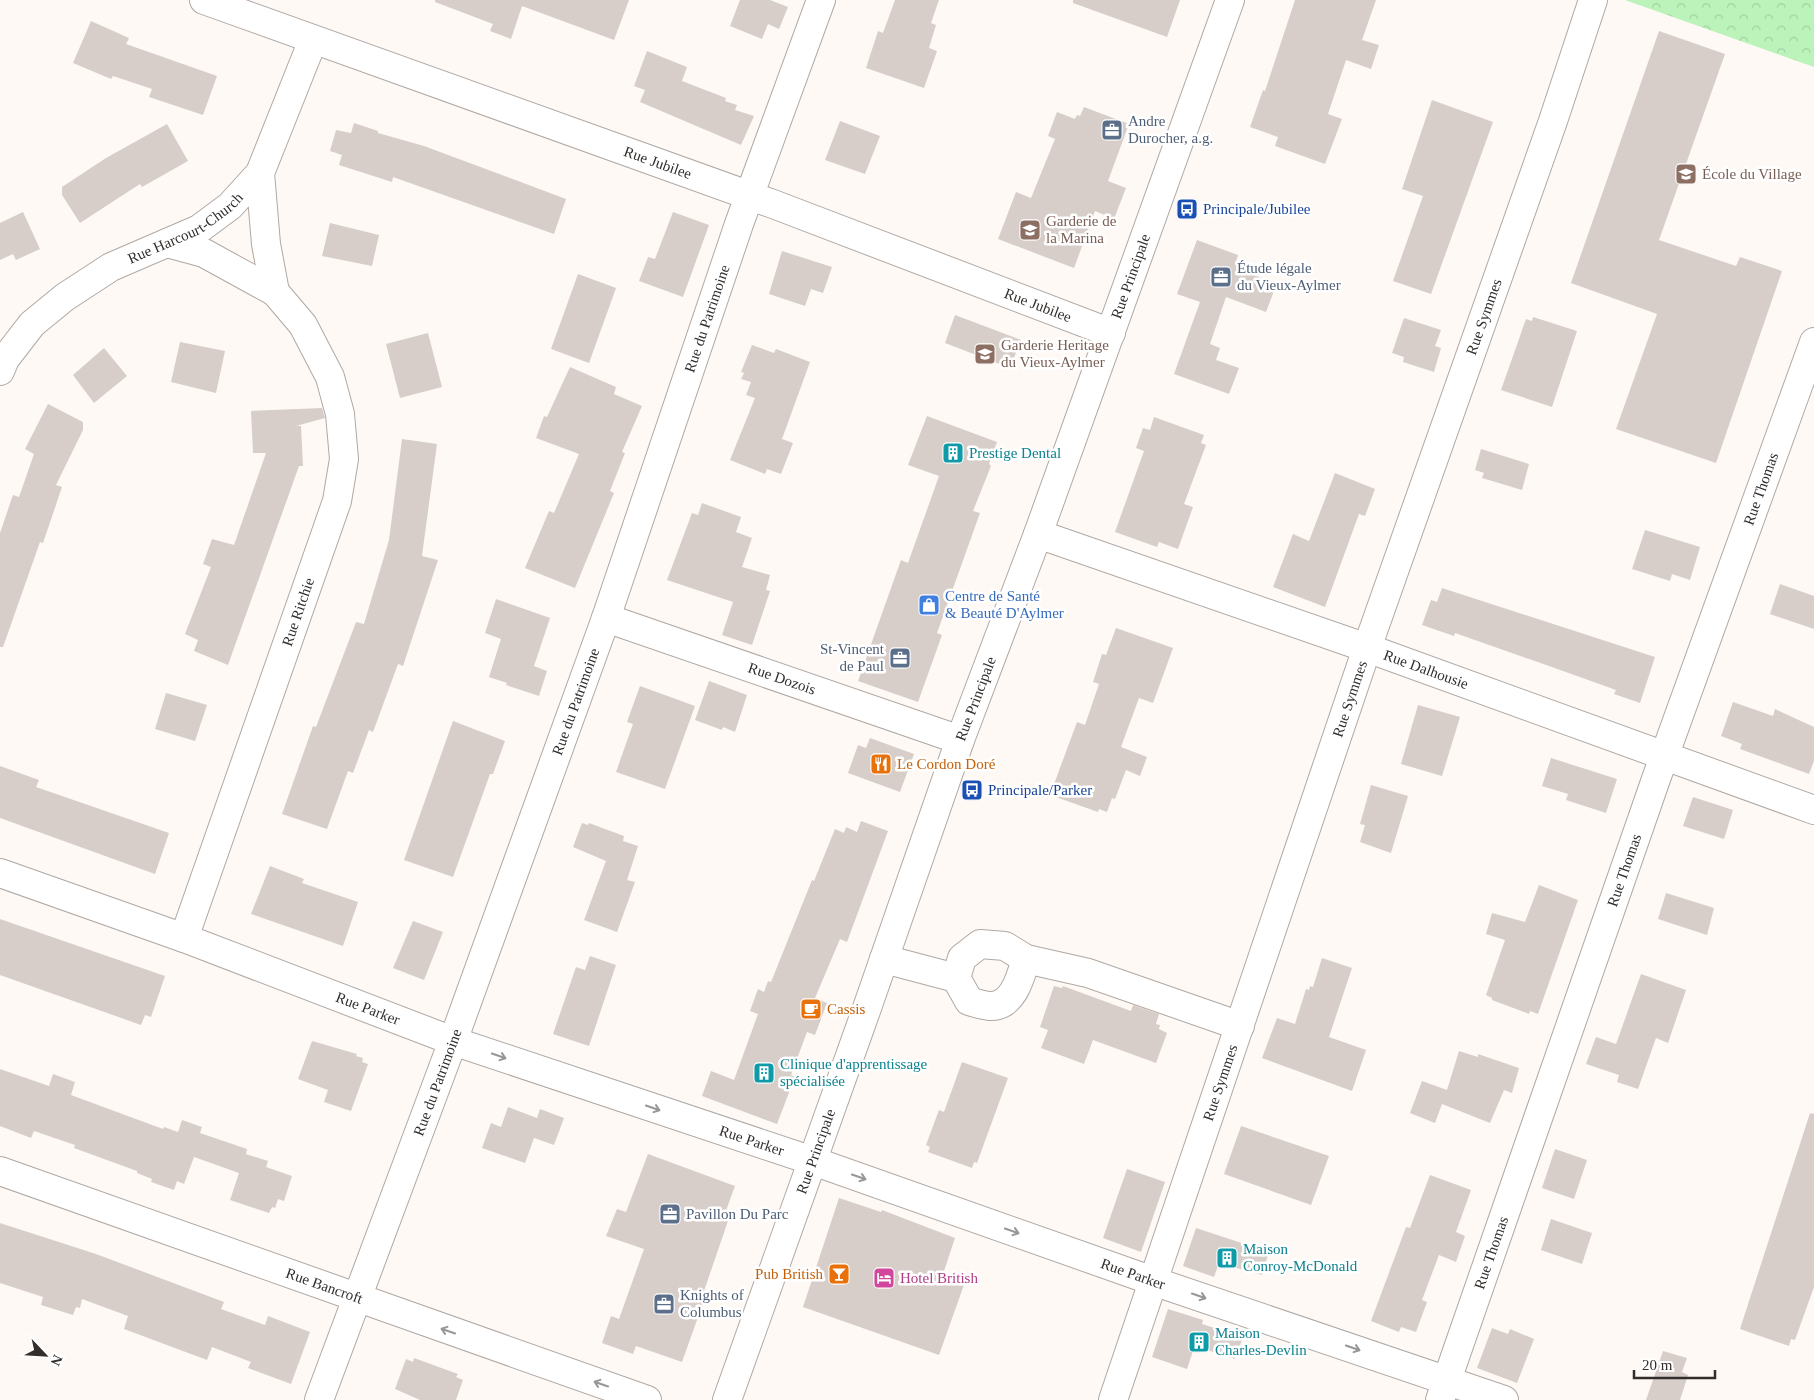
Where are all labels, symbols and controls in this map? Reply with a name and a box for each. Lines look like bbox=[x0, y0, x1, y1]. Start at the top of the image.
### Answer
place label: Andre Durocher, a.g. bbox=[1128, 113, 1213, 146]
office icon: Andre Durocher, a.g. bbox=[1100, 118, 1124, 142]
street label: Rue Jubilee bbox=[622, 143, 694, 182]
school or university icon: École du Village bbox=[1674, 162, 1698, 186]
place label: École du Village bbox=[1702, 166, 1802, 182]
street label: Rue Harcourt-Church bbox=[125, 189, 246, 267]
bus stop icon: Principale/Jubilee bbox=[1175, 197, 1199, 221]
place label: Principale/Jubilee bbox=[1203, 201, 1311, 217]
place label: Garderie de la Marina bbox=[1046, 213, 1117, 246]
school or university icon: Garderie de la Marina bbox=[1018, 218, 1042, 242]
street label: Rue Principale bbox=[1108, 232, 1153, 321]
place label: Étude légale du Vieux-Aylmer bbox=[1237, 260, 1341, 293]
street label: Rue du Patrimoine bbox=[681, 262, 733, 374]
office icon: Étude légale du Vieux-Aylmer bbox=[1209, 265, 1233, 289]
street label: Rue Symmes bbox=[1463, 276, 1505, 357]
street label: Rue Jubilee bbox=[1002, 285, 1074, 325]
place label: Garderie Heritage du Vieux-Aylmer bbox=[1001, 337, 1109, 370]
school or university icon: Garderie Heritage du Vieux-Aylmer bbox=[973, 342, 997, 366]
building icon: Prestige Dental bbox=[941, 441, 965, 465]
place label: Prestige Dental bbox=[969, 445, 1061, 461]
street label: Rue Thomas bbox=[1740, 450, 1781, 527]
street label: Rue Ritchie bbox=[279, 575, 317, 648]
place label: Centre de Santé & Beauté D'Aylmer bbox=[945, 588, 1064, 621]
shop icon: Centre de Santé & Beauté D'Aylmer bbox=[917, 593, 941, 617]
place label: St-Vincent de Paul bbox=[820, 641, 885, 674]
street label: Rue du Patrimoine bbox=[549, 646, 603, 757]
office icon: St-Vincent de Paul bbox=[888, 646, 912, 670]
street label: Rue Dalhousie bbox=[1382, 647, 1471, 692]
street label: Rue Principale bbox=[952, 654, 999, 743]
street label: Rue Symmes bbox=[1329, 658, 1370, 739]
street label: Rue Dozois bbox=[746, 660, 818, 698]
restaurant icon: Le Cordon Doré bbox=[869, 752, 893, 776]
place label: Le Cordon Doré bbox=[897, 756, 996, 772]
bus stop icon: Principale/Parker bbox=[960, 778, 984, 802]
place label: Principale/Parker bbox=[988, 782, 1092, 798]
street label: Rue Thomas bbox=[1604, 831, 1644, 909]
street label: Rue Parker bbox=[334, 989, 402, 1028]
cafe icon: Cassis bbox=[799, 997, 823, 1021]
place label: Cassis bbox=[827, 1001, 866, 1017]
street label: Rue du Patrimoine bbox=[410, 1027, 465, 1138]
street label: Rue Symmes bbox=[1200, 1042, 1241, 1123]
one-way arrow bbox=[491, 1052, 506, 1061]
place label: Clinique d'apprentissage spécialisée bbox=[780, 1056, 928, 1089]
building icon: Clinique d'apprentissage spécialisée bbox=[752, 1061, 776, 1085]
one-way arrow bbox=[645, 1104, 660, 1113]
street label: Rue Principale bbox=[793, 1107, 838, 1196]
street label: Rue Parker bbox=[717, 1122, 786, 1159]
one-way arrow bbox=[851, 1173, 866, 1182]
office icon: Pavillon Du Parc bbox=[658, 1202, 682, 1226]
place label: Pavillon Du Parc bbox=[686, 1206, 789, 1222]
street label: Rue Thomas bbox=[1471, 1214, 1511, 1291]
one-way arrow bbox=[1004, 1227, 1019, 1236]
place label: Maison Conroy-McDonald bbox=[1243, 1241, 1358, 1274]
building icon: Maison Conroy-McDonald bbox=[1215, 1246, 1239, 1270]
street label: Rue Parker bbox=[1099, 1255, 1167, 1293]
bar icon: Pub British bbox=[827, 1262, 851, 1286]
street label: Rue Bancroft bbox=[284, 1265, 366, 1307]
place label: Pub British bbox=[755, 1266, 823, 1282]
hotel icon: Hotel British bbox=[872, 1266, 896, 1290]
place label: Hotel British bbox=[900, 1270, 978, 1286]
place label: Knights of Columbus bbox=[680, 1287, 744, 1320]
office icon: Knights of Columbus bbox=[652, 1292, 676, 1316]
one-way arrow bbox=[1190, 1292, 1206, 1302]
place label: Maison Charles-Devlin bbox=[1215, 1325, 1307, 1358]
one-way arrow bbox=[441, 1326, 456, 1335]
north arrow bbox=[20, 1330, 70, 1380]
building icon: Maison Charles-Devlin bbox=[1187, 1330, 1211, 1354]
one-way arrow bbox=[1344, 1344, 1360, 1354]
scale bar bbox=[1634, 1348, 1715, 1380]
text: N bbox=[47, 1353, 65, 1368]
text: 20 m bbox=[1642, 1357, 1673, 1373]
one-way arrow bbox=[594, 1379, 610, 1388]

